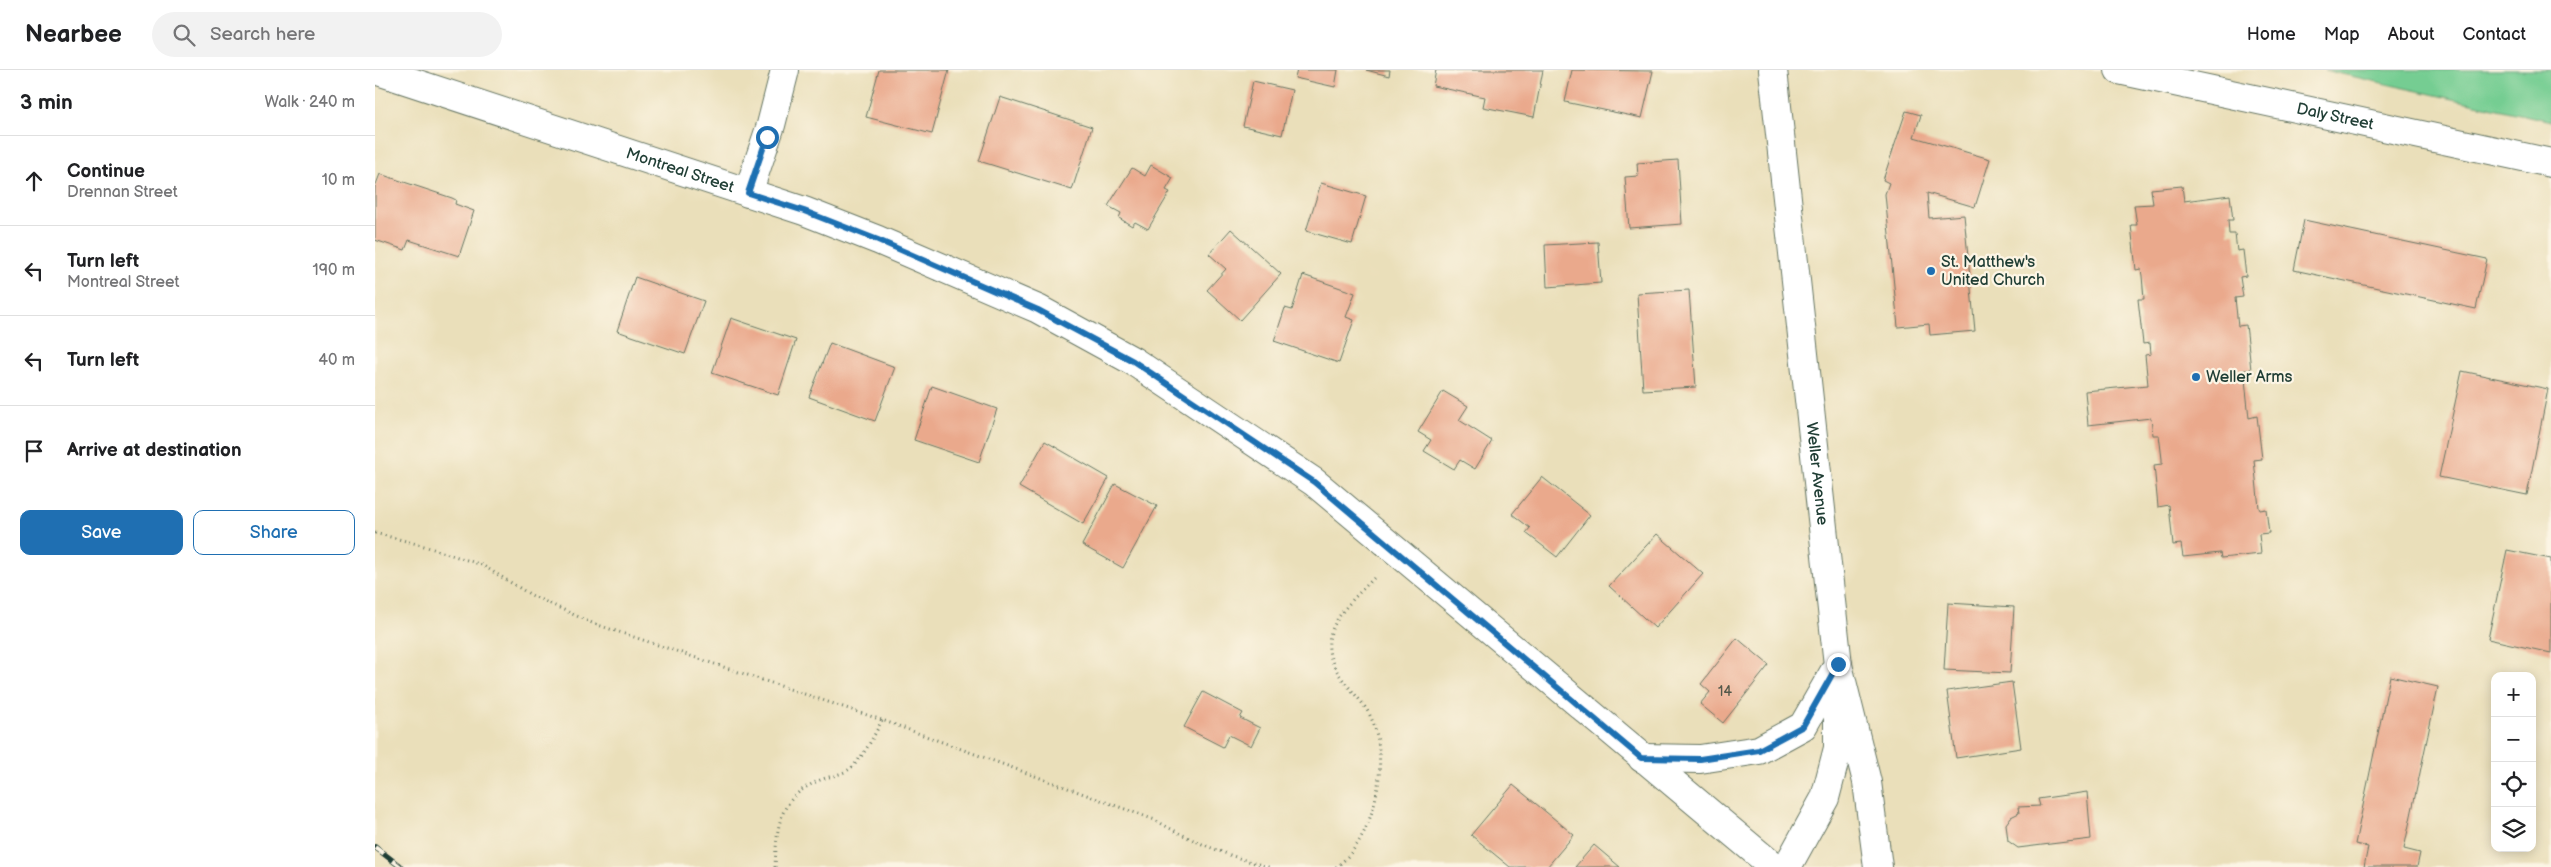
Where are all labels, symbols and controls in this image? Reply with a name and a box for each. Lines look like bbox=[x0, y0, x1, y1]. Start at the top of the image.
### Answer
search box bbox=[152, 12, 502, 57]
text: Nearbee bbox=[25, 20, 122, 49]
icon: search bbox=[170, 21, 198, 49]
text: Search here bbox=[210, 23, 315, 46]
text: Home bbox=[2247, 24, 2296, 45]
text: Map bbox=[2324, 24, 2360, 45]
text: About bbox=[2388, 24, 2435, 45]
text: Contact bbox=[2463, 24, 2526, 45]
text: 3 min bbox=[20, 90, 73, 115]
text: Walk · 240 m bbox=[265, 93, 355, 112]
street label: Daly Street bbox=[2295, 99, 2375, 134]
route start bbox=[756, 126, 779, 149]
street label: Montreal Street bbox=[624, 144, 736, 197]
text: Continue bbox=[67, 160, 145, 183]
icon: ahead bbox=[20, 167, 48, 195]
text: 10 m bbox=[322, 171, 355, 190]
text: Drennan Street bbox=[67, 183, 178, 202]
text: Turn left bbox=[67, 250, 139, 273]
place label: St. Matthew's United Church bbox=[1941, 253, 2045, 290]
icon: left bbox=[20, 257, 48, 285]
text: 190 m bbox=[313, 261, 355, 280]
marker: St. Matthew's United Church bbox=[1925, 265, 1937, 277]
text: Montreal Street bbox=[67, 273, 179, 292]
icon: left bbox=[20, 347, 48, 375]
text: Turn left bbox=[67, 349, 139, 372]
text: 40 m bbox=[318, 351, 355, 370]
place label: Weller Arms bbox=[2206, 368, 2293, 387]
marker: Weller Arms bbox=[2190, 371, 2202, 383]
street label: Weller Avenue bbox=[1802, 421, 1832, 527]
icon: arrive bbox=[20, 437, 48, 465]
text: Arrive at destination bbox=[67, 439, 242, 462]
button: Save bbox=[20, 510, 183, 555]
button: Share bbox=[193, 510, 355, 555]
route end bbox=[1827, 653, 1850, 676]
map controls bbox=[2491, 672, 2536, 852]
button: + bbox=[2491, 672, 2536, 717]
house number: 14 bbox=[1718, 683, 1732, 700]
button: − bbox=[2491, 717, 2536, 762]
button: locate bbox=[2491, 762, 2536, 807]
button: layers bbox=[2491, 807, 2536, 852]

